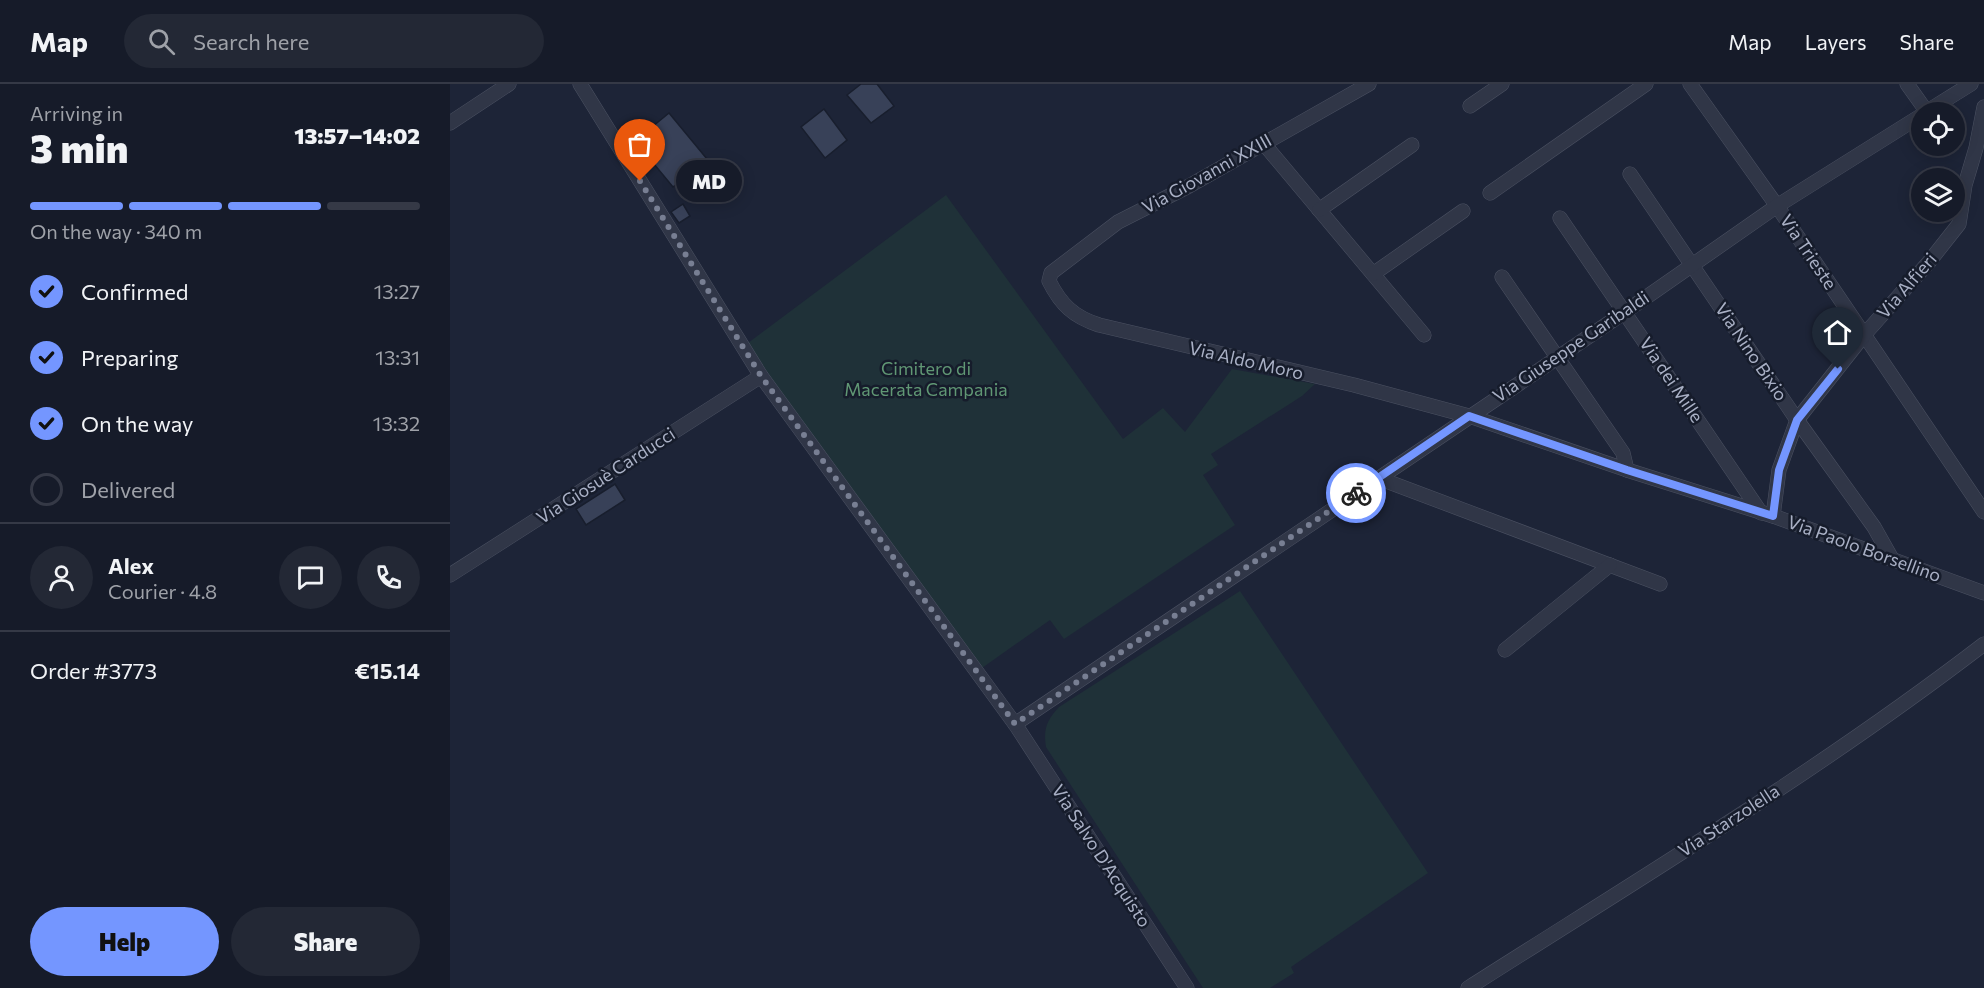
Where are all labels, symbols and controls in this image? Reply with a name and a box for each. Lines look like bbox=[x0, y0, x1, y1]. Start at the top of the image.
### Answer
search box bbox=[124, 14, 544, 68]
text: Map bbox=[30, 24, 88, 58]
icon: search bbox=[145, 25, 178, 58]
text: Search here bbox=[193, 28, 309, 55]
text: Map bbox=[1728, 29, 1772, 54]
text: Layers bbox=[1805, 29, 1867, 54]
text: Share bbox=[1900, 29, 1954, 54]
text: Arriving in bbox=[30, 101, 123, 125]
map controls bbox=[1911, 102, 1965, 222]
button: locate bbox=[1911, 102, 1965, 156]
pin bbox=[614, 119, 665, 181]
text: 13:57–14:02 bbox=[294, 122, 420, 149]
text: 3 min bbox=[30, 123, 128, 171]
icon: bag bbox=[623, 128, 656, 161]
street label: Via Giovanni XXIII bbox=[1138, 128, 1275, 218]
callout: MD bbox=[676, 160, 742, 202]
button: layers bbox=[1911, 168, 1965, 222]
text: MD bbox=[692, 169, 726, 193]
street label: Via Trieste bbox=[1776, 210, 1842, 293]
text: On the way · 340 m bbox=[30, 219, 202, 243]
street label: Via Alfieri bbox=[1872, 248, 1941, 323]
icon: check bbox=[30, 275, 63, 308]
text: Confirmed bbox=[81, 278, 188, 305]
text: 13:27 bbox=[374, 279, 420, 303]
street label: Via Giuseppe Garibaldi bbox=[1488, 286, 1653, 407]
street label: Via Nino Bixio bbox=[1711, 298, 1793, 405]
pin bbox=[1812, 307, 1863, 369]
icon: home bbox=[1821, 316, 1854, 349]
street label: Via dei Mille bbox=[1635, 333, 1708, 426]
street label: Via Aldo Moro bbox=[1187, 336, 1306, 384]
icon: check bbox=[30, 341, 63, 374]
text: Preparing bbox=[81, 344, 178, 371]
text: 13:31 bbox=[375, 345, 420, 369]
park label: Cimitero di Macerata Campania bbox=[844, 357, 1008, 400]
icon: check bbox=[30, 407, 63, 440]
text: On the way bbox=[81, 410, 193, 437]
text: 13:32 bbox=[373, 411, 420, 435]
street label: Via Giosuè Carducci bbox=[532, 422, 679, 528]
courier bbox=[1326, 463, 1386, 523]
text: Delivered bbox=[81, 476, 175, 503]
icon: bike bbox=[1340, 477, 1373, 510]
street label: Via Paolo Borsellino bbox=[1785, 510, 1944, 586]
button: person bbox=[30, 546, 93, 609]
button: chat bbox=[279, 546, 342, 609]
button: phone bbox=[357, 546, 420, 609]
text: Alex bbox=[108, 552, 154, 579]
text: Courier · 4.8 bbox=[108, 579, 217, 603]
text: Order #3773 bbox=[30, 657, 157, 684]
text: €15.14 bbox=[354, 657, 420, 684]
street label: Via Starzolella bbox=[1674, 779, 1783, 861]
street label: Via Salvo D'Acquisto bbox=[1048, 780, 1156, 931]
button: Help bbox=[30, 907, 219, 976]
button: Share bbox=[231, 907, 420, 976]

